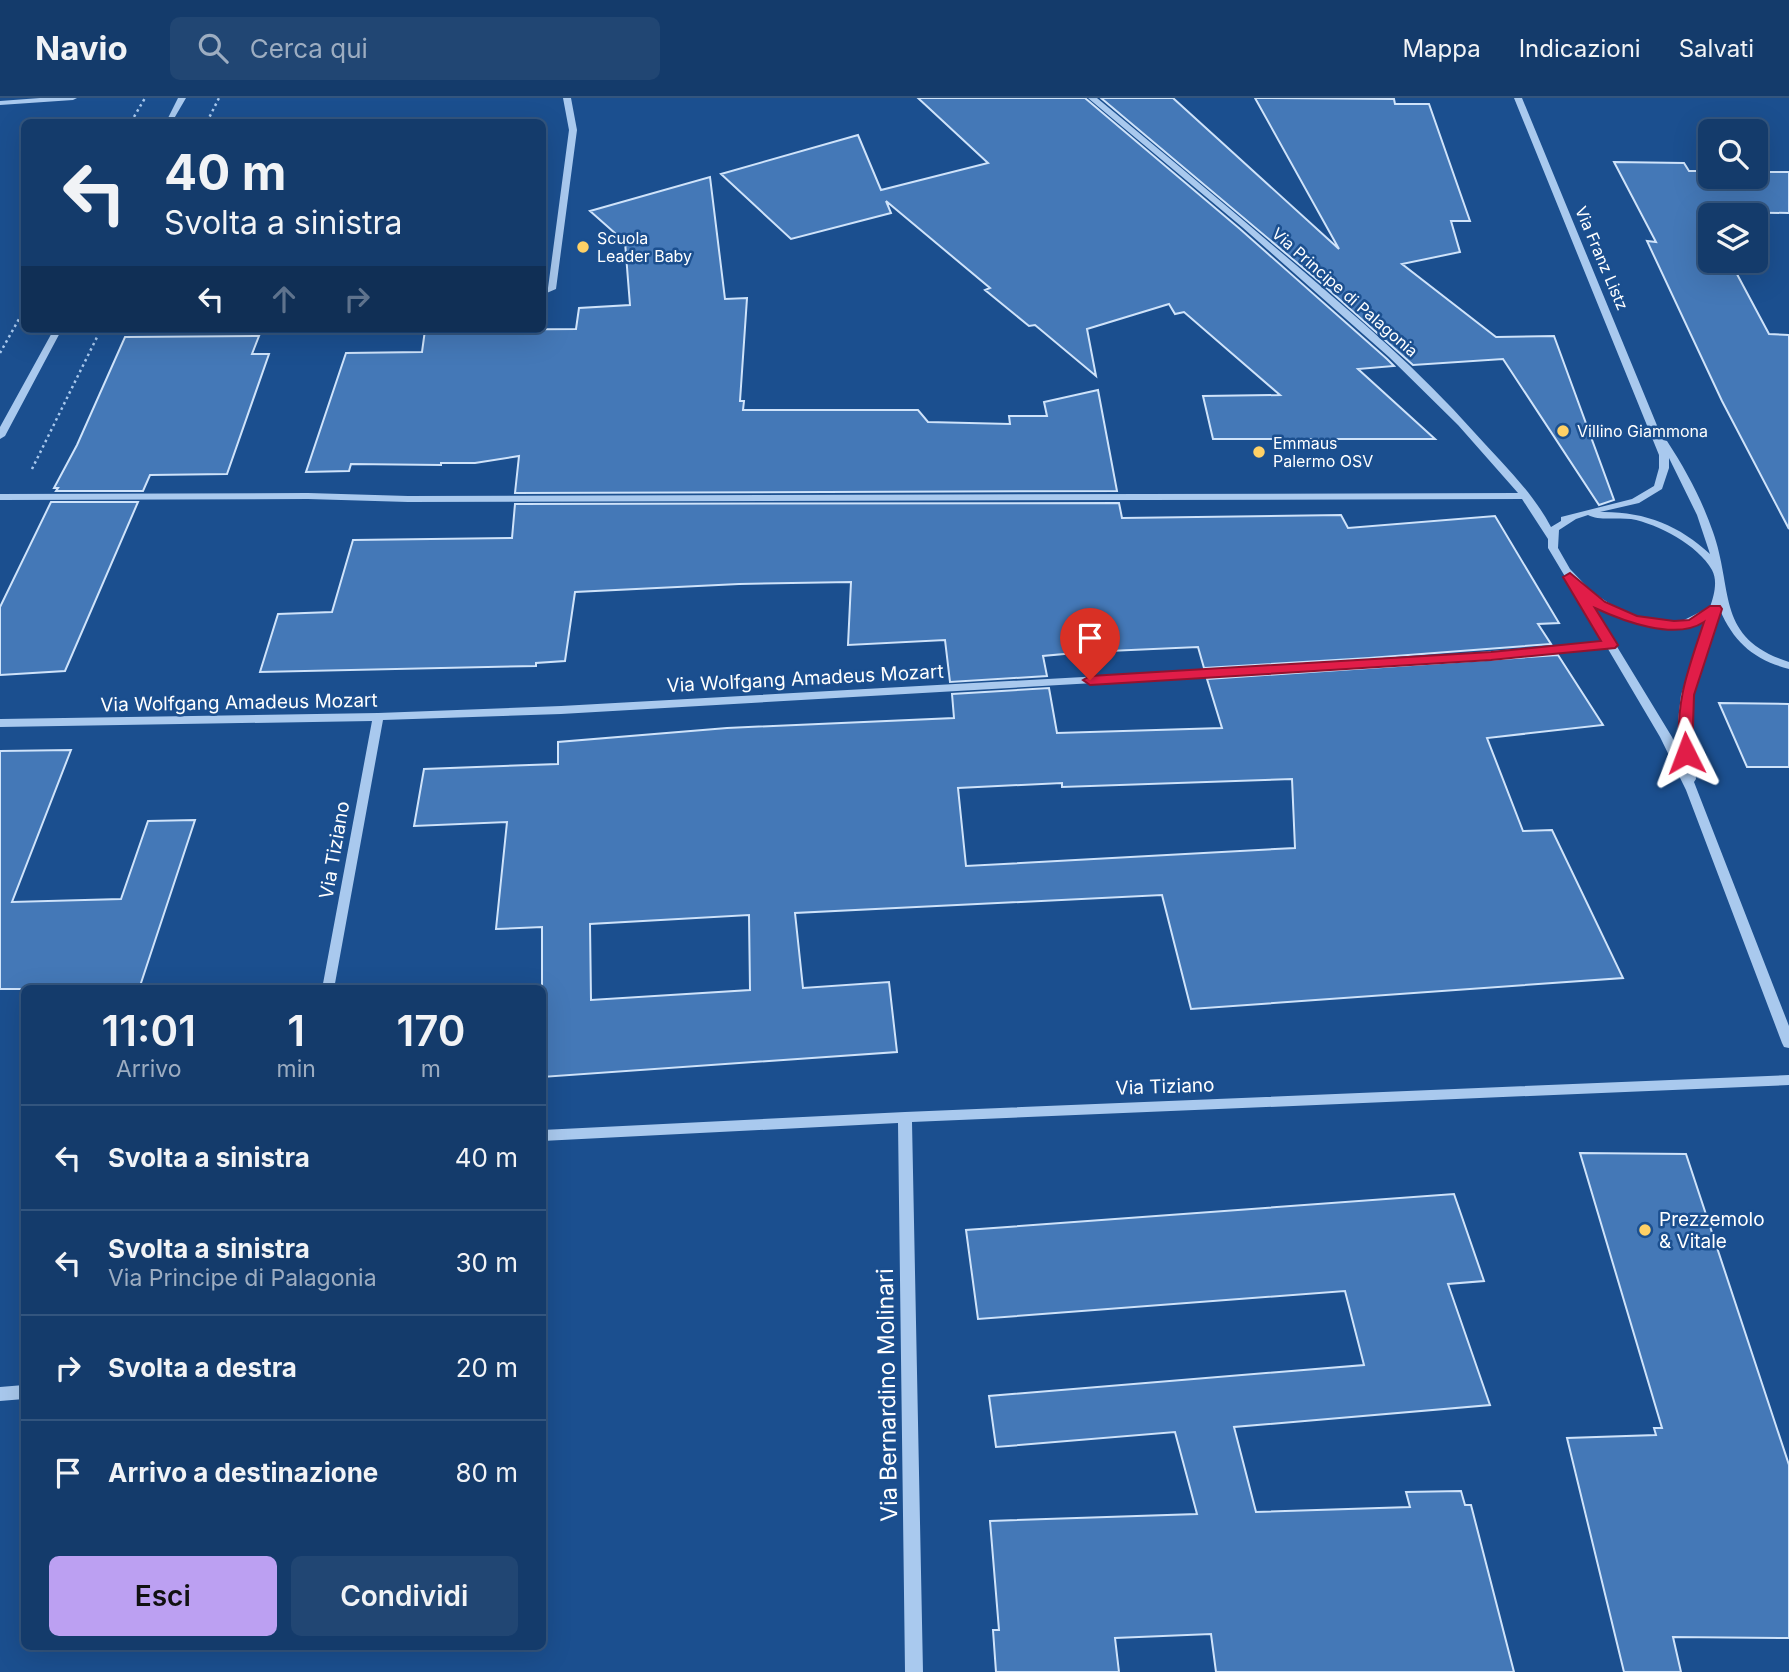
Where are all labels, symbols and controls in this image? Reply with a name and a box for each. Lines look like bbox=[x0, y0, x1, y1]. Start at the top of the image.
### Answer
search box bbox=[170, 17, 660, 80]
text: Navio bbox=[35, 28, 128, 68]
icon: search bbox=[194, 29, 232, 67]
text: Cerca qui bbox=[250, 33, 368, 64]
text: Mappa bbox=[1402, 34, 1481, 63]
text: Indicazioni bbox=[1519, 34, 1641, 63]
text: Salvati bbox=[1679, 34, 1754, 63]
map controls bbox=[1698, 119, 1768, 273]
button: search bbox=[1698, 119, 1768, 189]
text: 40 m bbox=[164, 143, 287, 202]
icon: left bbox=[49, 147, 140, 238]
text: Svolta a sinistra bbox=[164, 203, 403, 242]
street label: Via Franz Listz bbox=[1571, 203, 1633, 313]
button: layers bbox=[1698, 203, 1768, 273]
street label: Via Principe di Palagonia bbox=[1268, 223, 1422, 361]
place label: Scuola Leader Baby bbox=[597, 228, 692, 266]
marker: Scuola Leader Baby bbox=[575, 239, 591, 255]
icon: left bbox=[192, 280, 230, 318]
icon: ahead bbox=[265, 280, 303, 318]
icon: right bbox=[338, 280, 376, 318]
place label: Villino Giammona bbox=[1577, 421, 1708, 441]
marker: Villino Giammona bbox=[1555, 423, 1571, 439]
place label: Emmaus Palermo OSV bbox=[1273, 433, 1373, 471]
marker: Emmaus Palermo OSV bbox=[1251, 444, 1267, 460]
pin bbox=[1060, 608, 1120, 680]
icon: arrive bbox=[1071, 619, 1109, 657]
street label: Via Wolfgang Amadeus Mozart bbox=[666, 660, 944, 697]
street label: Via Wolfgang Amadeus Mozart bbox=[100, 689, 378, 716]
position arrow bbox=[1649, 716, 1723, 790]
street label: Via Tiziano bbox=[315, 799, 354, 901]
text: 11:01 bbox=[102, 1005, 196, 1056]
text: 1 bbox=[287, 1005, 305, 1056]
text: 170 bbox=[396, 1005, 465, 1056]
text: Arrivo bbox=[116, 1055, 182, 1083]
text: min bbox=[277, 1055, 316, 1083]
text: m bbox=[421, 1055, 441, 1083]
street label: Via Tiziano bbox=[1115, 1073, 1215, 1100]
icon: left bbox=[49, 1139, 87, 1177]
text: Svolta a sinistra bbox=[108, 1142, 310, 1173]
text: 40 m bbox=[455, 1142, 518, 1173]
place label: Prezzemolo & Vitale bbox=[1659, 1208, 1765, 1253]
marker: Prezzemolo & Vitale bbox=[1637, 1222, 1653, 1238]
text: Svolta a sinistra bbox=[108, 1233, 310, 1264]
icon: left bbox=[49, 1244, 87, 1282]
text: 30 m bbox=[455, 1247, 518, 1278]
text: Via Principe di Palagonia bbox=[108, 1264, 377, 1292]
street label: Via Bernardino Molinari bbox=[871, 1268, 903, 1522]
icon: right bbox=[49, 1349, 87, 1387]
text: Svolta a destra bbox=[108, 1352, 297, 1383]
text: 20 m bbox=[456, 1352, 518, 1383]
icon: arrive bbox=[49, 1454, 87, 1492]
text: Arrivo a destinazione bbox=[108, 1457, 378, 1488]
text: 80 m bbox=[455, 1457, 518, 1488]
button: Esci bbox=[49, 1556, 277, 1636]
button: Condividi bbox=[291, 1556, 518, 1636]

